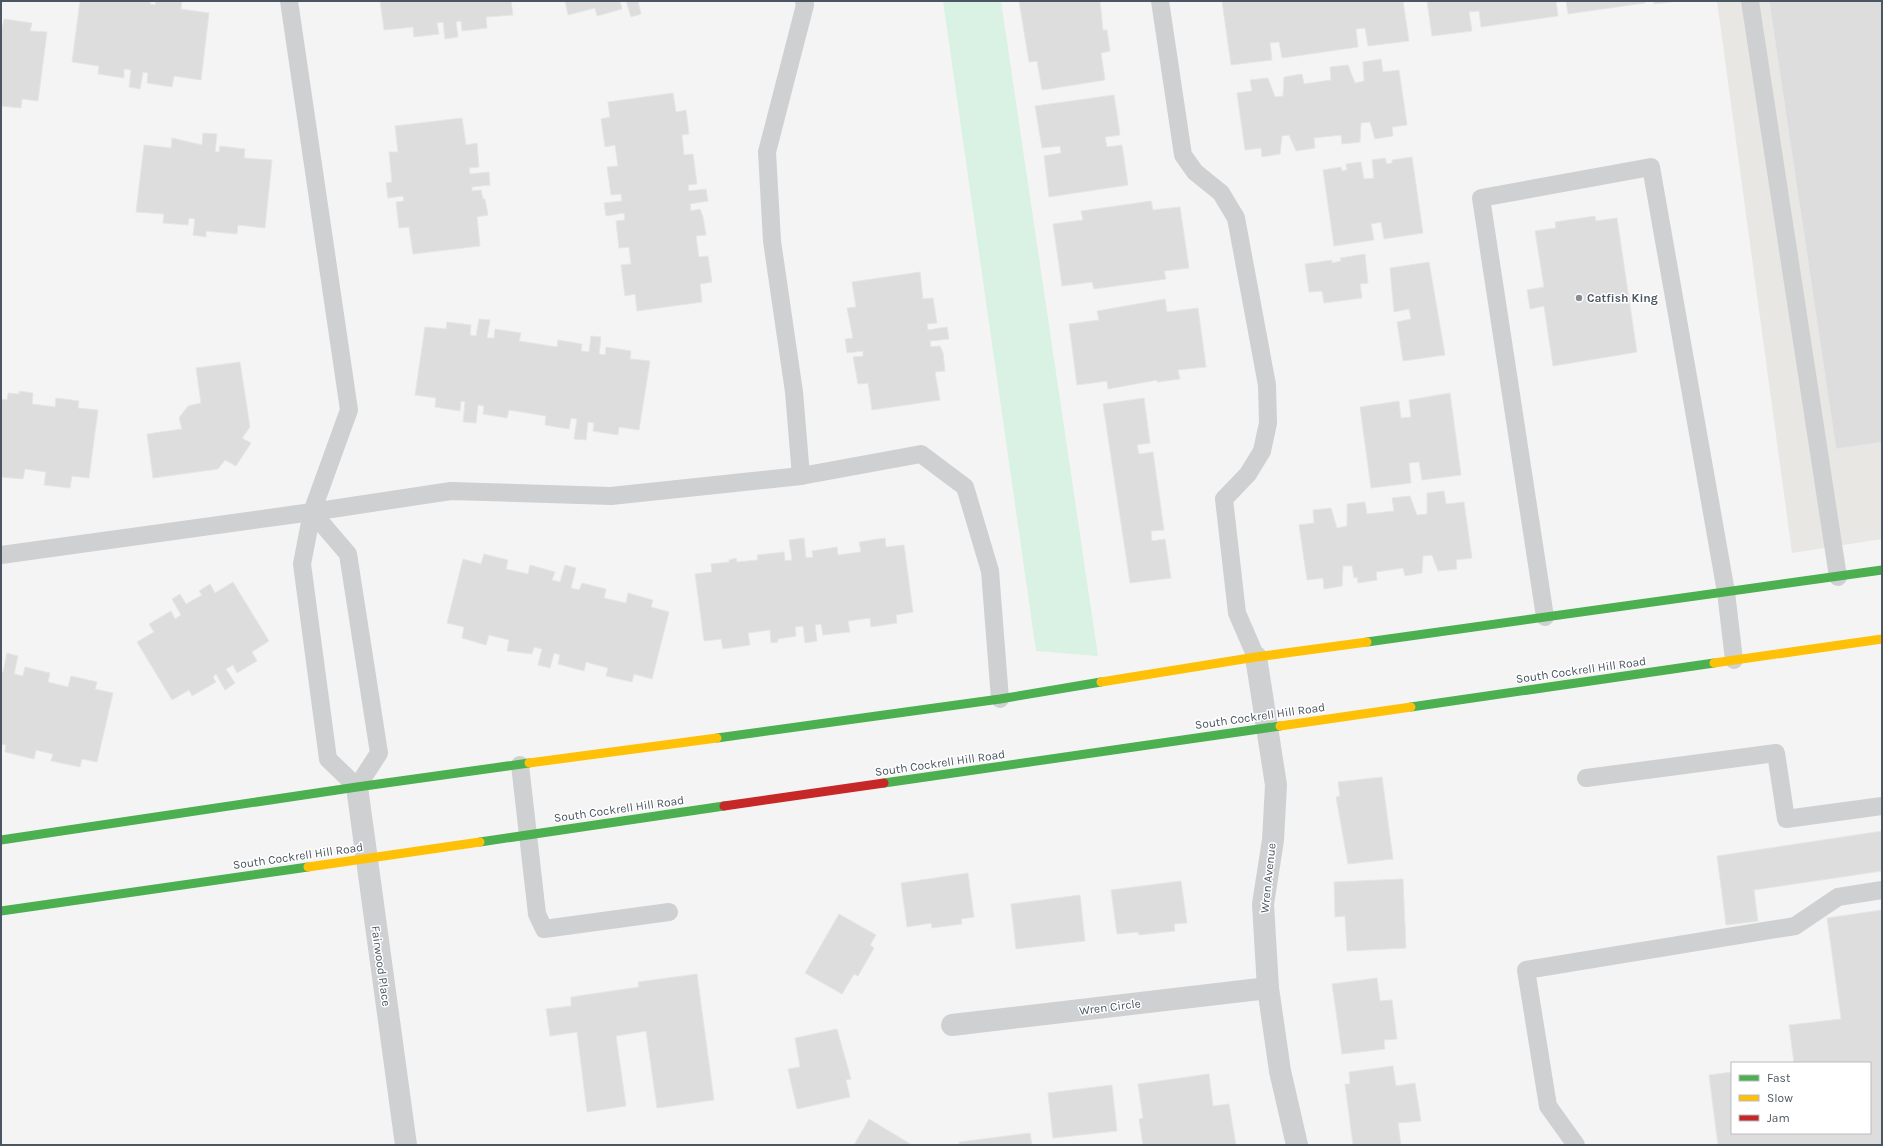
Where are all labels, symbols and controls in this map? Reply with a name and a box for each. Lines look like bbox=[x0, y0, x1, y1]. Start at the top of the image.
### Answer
place label: Catfish King bbox=[1587, 291, 1658, 305]
marker: Catfish King bbox=[1574, 293, 1584, 303]
street label: South Cockrell Hill Road bbox=[1515, 654, 1647, 686]
street label: South Cockrell Hill Road bbox=[1194, 700, 1326, 732]
street label: South Cockrell Hill Road bbox=[874, 747, 1006, 779]
street label: South Cockrell Hill Road bbox=[553, 793, 685, 825]
street label: South Cockrell Hill Road bbox=[232, 840, 364, 872]
street label: Wren Avenue bbox=[1257, 842, 1279, 914]
street label: Fairwood Place bbox=[368, 925, 394, 1007]
street label: Wren Circle bbox=[1078, 996, 1142, 1018]
legend bbox=[1731, 1062, 1871, 1134]
text: Fast bbox=[1767, 1071, 1791, 1085]
text: Slow bbox=[1767, 1091, 1793, 1105]
text: Jam bbox=[1767, 1111, 1790, 1125]

